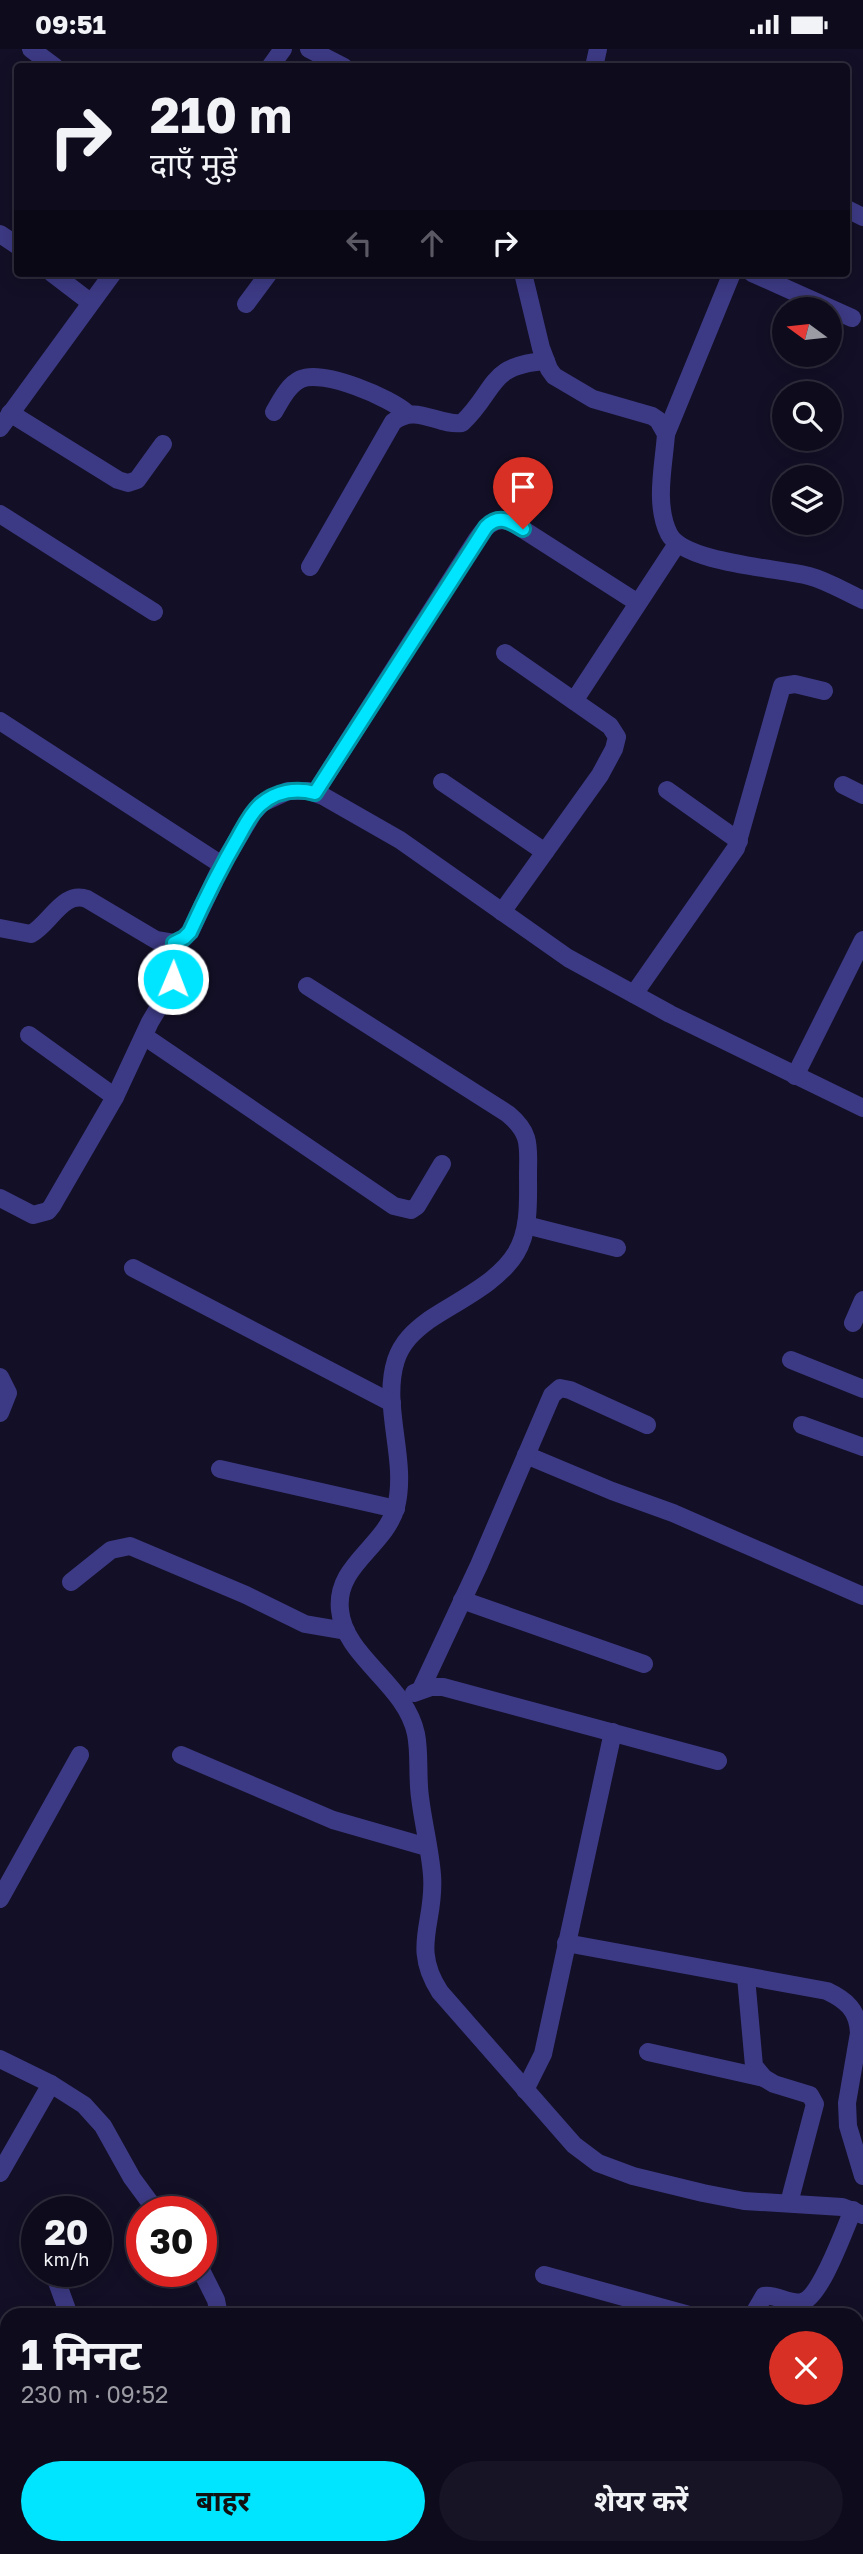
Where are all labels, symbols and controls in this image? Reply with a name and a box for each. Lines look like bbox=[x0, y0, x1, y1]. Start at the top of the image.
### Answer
text: 09:51 bbox=[35, 9, 106, 40]
text: 210 m bbox=[150, 85, 292, 144]
icon: right bbox=[35, 91, 126, 182]
text: दाएँ मुड़ें bbox=[150, 145, 237, 183]
icon: left bbox=[340, 224, 378, 262]
icon: ahead bbox=[413, 224, 451, 262]
icon: right bbox=[486, 224, 524, 262]
north arrow bbox=[772, 297, 842, 367]
map controls bbox=[772, 297, 842, 535]
button: search bbox=[772, 381, 842, 451]
pin bbox=[493, 457, 553, 529]
button: layers bbox=[772, 465, 842, 535]
icon: arrive bbox=[504, 468, 542, 506]
position arrow bbox=[136, 942, 210, 1016]
speed limit sign: 30 bbox=[126, 2196, 217, 2287]
text: 20 bbox=[44, 2211, 89, 2253]
text: km/h bbox=[44, 2248, 89, 2270]
text: 1 मिनट bbox=[21, 2329, 141, 2379]
button: close bbox=[769, 2331, 843, 2405]
text: 230 m · 09:52 bbox=[21, 2380, 168, 2408]
button: बाहर bbox=[21, 2461, 425, 2541]
button: शेयर करें bbox=[439, 2461, 843, 2541]

